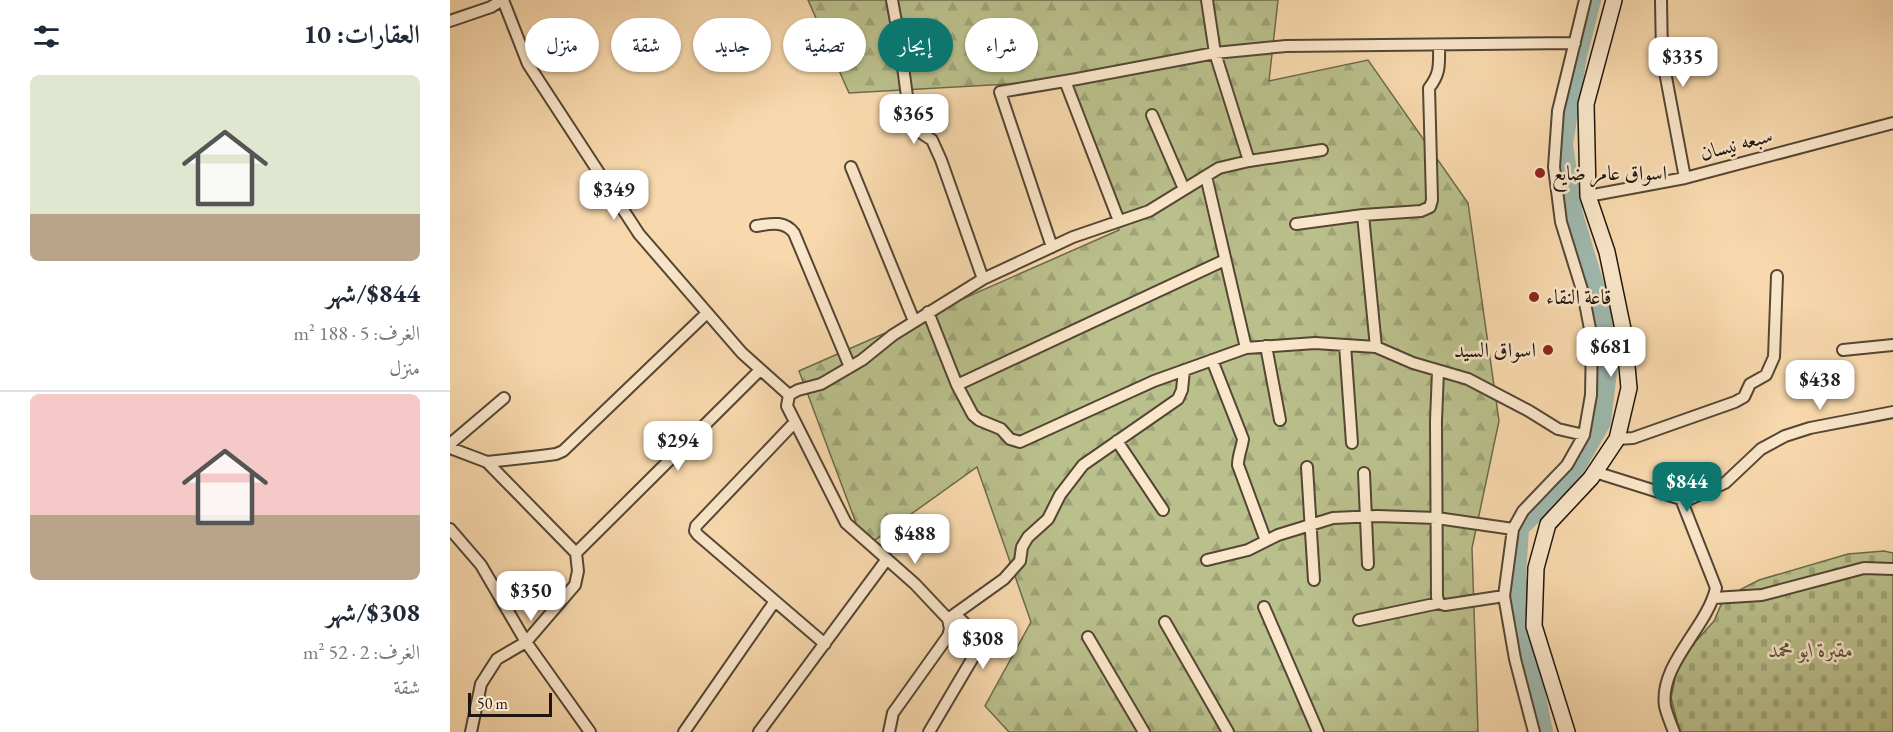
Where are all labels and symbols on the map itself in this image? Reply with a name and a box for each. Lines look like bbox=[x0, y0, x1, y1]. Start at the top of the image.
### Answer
pin: $335 bbox=[1647, 37, 1719, 88]
pin: $365 bbox=[878, 94, 950, 145]
street label: سبعه نيسان bbox=[1696, 121, 1775, 166]
place label: اسواق عامر ضايع bbox=[1552, 159, 1667, 192]
marker: اسواق عامر ضايع bbox=[1533, 166, 1547, 180]
pin: $349 bbox=[578, 170, 650, 221]
place label: قاعة النقاء bbox=[1546, 283, 1611, 310]
marker: قاعة النقاء bbox=[1527, 290, 1541, 304]
pin: $681 bbox=[1575, 327, 1647, 378]
place label: اسواق السيد bbox=[1454, 336, 1536, 363]
marker: اسواق السيد bbox=[1541, 343, 1555, 357]
pin: $438 bbox=[1784, 360, 1856, 411]
pin: $294 bbox=[642, 421, 714, 472]
pin: $844 bbox=[1651, 462, 1723, 513]
pin: $488 bbox=[879, 514, 951, 565]
pin: $350 bbox=[495, 571, 567, 622]
pin: $308 bbox=[947, 619, 1019, 670]
park label: مقبرة ابو محمد bbox=[1769, 636, 1853, 663]
scale bar bbox=[468, 690, 552, 718]

